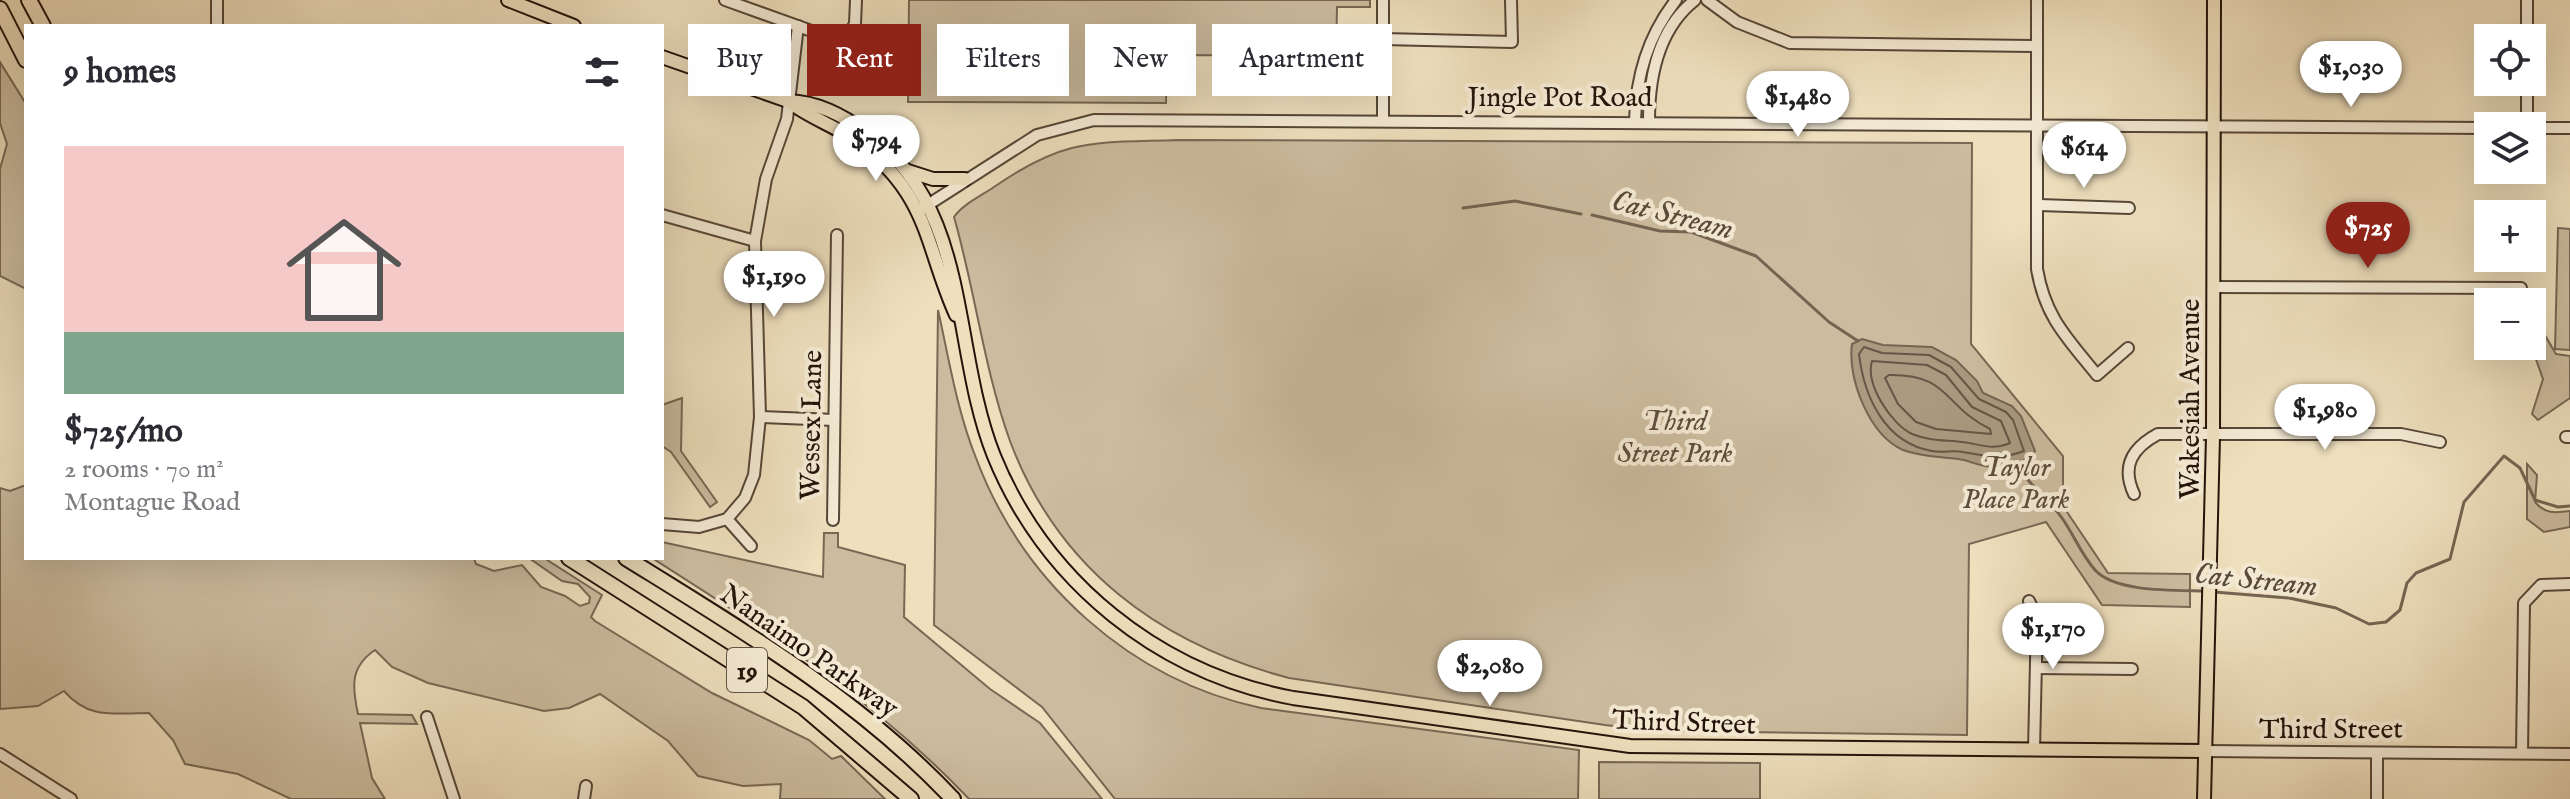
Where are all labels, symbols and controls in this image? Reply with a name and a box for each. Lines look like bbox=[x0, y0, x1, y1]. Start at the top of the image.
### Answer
chip: Buy bbox=[688, 24, 791, 96]
chip: Rent bbox=[807, 24, 921, 96]
chip: Filters bbox=[937, 24, 1069, 96]
chip: New bbox=[1085, 24, 1196, 96]
chip: Apartment bbox=[1212, 24, 1392, 96]
map controls bbox=[2474, 24, 2546, 360]
button: locate bbox=[2474, 24, 2546, 96]
pin: $1,030 bbox=[2286, 41, 2416, 109]
icon: filters bbox=[580, 50, 624, 94]
text: $1,030 bbox=[2318, 50, 2384, 83]
text: 9 homes bbox=[64, 51, 176, 94]
pin: $1,480 bbox=[1733, 71, 1863, 139]
text: $1,480 bbox=[1764, 80, 1832, 113]
street label: Jingle Pot Road bbox=[1464, 81, 1653, 116]
button: layers bbox=[2474, 112, 2546, 184]
pin: $794 bbox=[829, 115, 923, 183]
pin: $614 bbox=[2037, 122, 2131, 190]
text: $794 bbox=[851, 124, 901, 157]
text: $614 bbox=[2060, 131, 2108, 164]
water label: Cat Stream bbox=[1608, 183, 1737, 249]
icon: home bbox=[272, 198, 416, 342]
button: + bbox=[2474, 200, 2546, 272]
pin: $725 bbox=[2321, 202, 2415, 270]
text: $725 bbox=[2344, 211, 2392, 244]
pin: $1,190 bbox=[709, 251, 839, 319]
text: $1,190 bbox=[742, 260, 806, 293]
button: − bbox=[2474, 288, 2546, 360]
street label: Wakesiah Avenue bbox=[2174, 299, 2209, 499]
street label: Wessex Lane bbox=[794, 350, 831, 500]
pin: $1,980 bbox=[2260, 384, 2390, 452]
text: $1,980 bbox=[2292, 393, 2358, 426]
park label: Third Street Park bbox=[1618, 405, 1732, 472]
text: $725/mo bbox=[64, 410, 183, 453]
park label: Taylor Place Park bbox=[1963, 451, 2069, 518]
text: 2 rooms · 70 m² bbox=[64, 453, 224, 486]
text: Montague Road bbox=[64, 486, 240, 519]
water label: Cat Stream bbox=[2192, 556, 2319, 606]
street label: Nanaimo Parkway bbox=[713, 578, 905, 727]
pin: $1,170 bbox=[1988, 603, 2118, 671]
text: $1,170 bbox=[2020, 612, 2086, 645]
pin: $2,080 bbox=[1425, 640, 1555, 708]
road number: 19 bbox=[727, 648, 767, 692]
text: $2,080 bbox=[1455, 649, 1525, 682]
street label: Third Street bbox=[1611, 703, 1757, 744]
street label: Third Street bbox=[2259, 713, 2403, 748]

